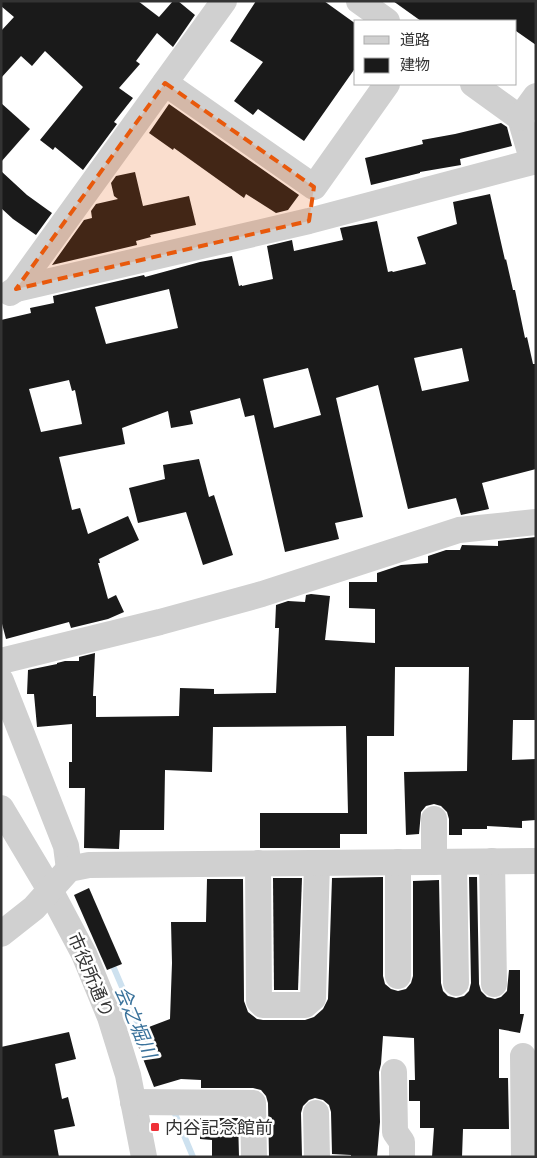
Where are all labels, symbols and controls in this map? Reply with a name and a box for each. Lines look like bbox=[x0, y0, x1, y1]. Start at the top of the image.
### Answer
legend bbox=[354, 20, 517, 85]
text: 道路 bbox=[400, 31, 430, 49]
text: 建物 bbox=[400, 56, 430, 74]
street label: 市役所通り bbox=[64, 929, 118, 1021]
water label: 会之堀川 bbox=[111, 983, 162, 1063]
place label: 内谷記念館前 bbox=[165, 1117, 273, 1138]
marker: 内谷記念館前 bbox=[149, 1121, 161, 1133]

